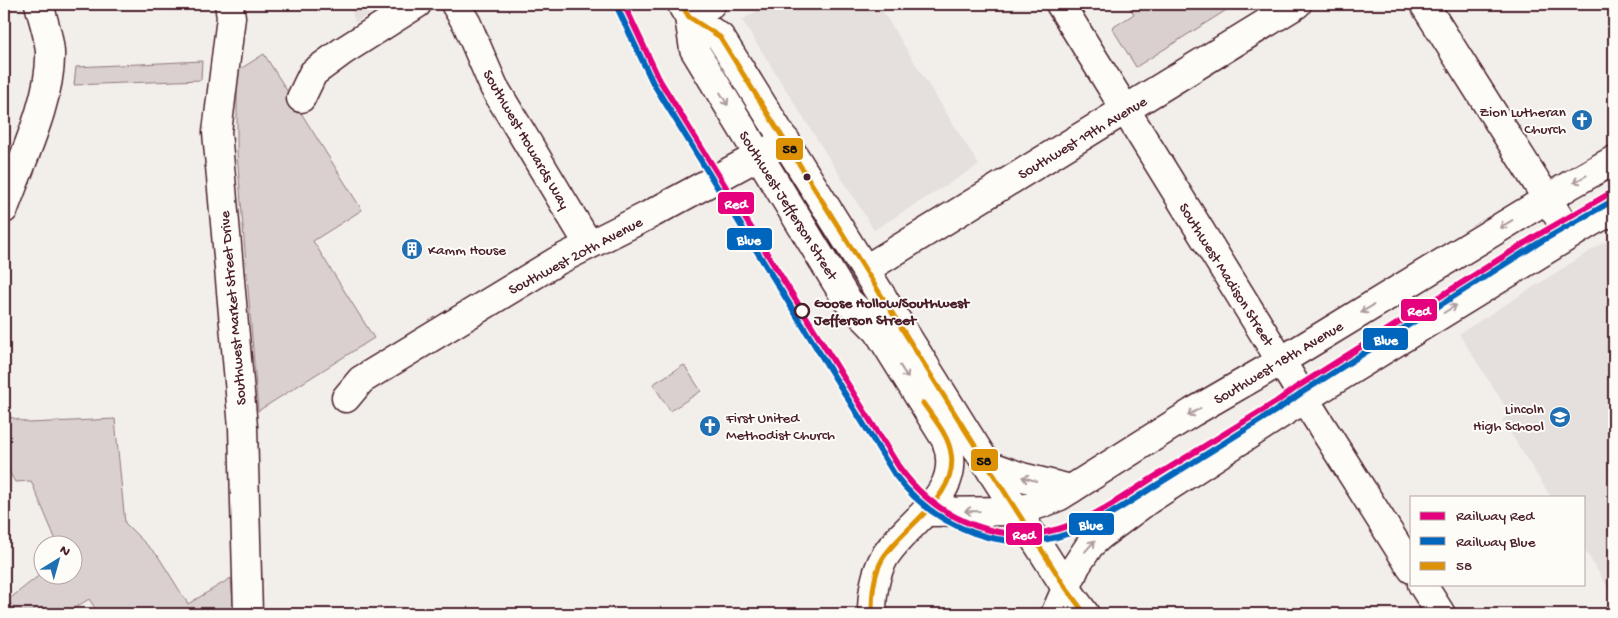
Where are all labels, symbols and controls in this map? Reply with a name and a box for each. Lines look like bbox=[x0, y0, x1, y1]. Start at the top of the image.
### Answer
street label: Southwest Howards Way bbox=[478, 67, 573, 214]
one-way arrow bbox=[720, 92, 730, 106]
street label: Southwest 19th Avenue bbox=[1015, 93, 1151, 184]
place label: Zion Lutheran Church bbox=[1479, 104, 1566, 139]
church icon: Zion Lutheran Church bbox=[1570, 108, 1594, 132]
street label: Southwest Jefferson Street bbox=[734, 128, 842, 286]
line badge: 58 bbox=[775, 137, 804, 161]
text: 58 bbox=[782, 142, 798, 159]
unlabelled marker bbox=[802, 172, 812, 182]
one-way arrow bbox=[1573, 174, 1588, 184]
line badge: Red bbox=[717, 191, 755, 215]
text: Red bbox=[724, 197, 749, 214]
street label: Southwest Madison Street bbox=[1174, 200, 1278, 352]
street label: Southwest Market Street Drive bbox=[217, 210, 251, 406]
street label: Southwest 20th Avenue bbox=[506, 214, 646, 300]
one-way arrow bbox=[1499, 219, 1513, 229]
line badge: Blue bbox=[726, 227, 773, 251]
text: Blue bbox=[736, 233, 762, 250]
building icon: Kamm House bbox=[400, 237, 424, 261]
place label: Kamm House bbox=[428, 242, 506, 260]
place label: Goose Hollow/Southwest Jefferson Street bbox=[813, 295, 971, 330]
line badge: Red bbox=[1400, 298, 1438, 322]
marker: Goose Hollow/Southwest Jefferson Street bbox=[794, 303, 810, 319]
one-way arrow bbox=[1443, 303, 1457, 313]
one-way arrow bbox=[1360, 304, 1374, 314]
text: Red bbox=[1407, 304, 1432, 321]
street label: Southwest 18th Avenue bbox=[1211, 318, 1347, 409]
line badge: Blue bbox=[1362, 327, 1409, 351]
text: Blue bbox=[1373, 333, 1399, 350]
one-way arrow bbox=[899, 365, 909, 379]
place label: Lincoln High School bbox=[1473, 401, 1544, 436]
school or university icon: Lincoln High School bbox=[1548, 405, 1572, 429]
one-way arrow bbox=[1187, 408, 1201, 418]
place label: First United Methodist Church bbox=[725, 410, 835, 445]
church icon: First United Methodist Church bbox=[698, 414, 722, 438]
line badge: 58 bbox=[970, 448, 999, 472]
text: 58 bbox=[976, 454, 992, 471]
one-way arrow bbox=[1021, 474, 1037, 483]
legend bbox=[1410, 496, 1586, 586]
one-way arrow bbox=[964, 506, 980, 516]
text: Railway Red bbox=[1456, 508, 1535, 526]
line badge: Blue bbox=[1068, 512, 1115, 536]
text: Blue bbox=[1078, 518, 1104, 535]
line badge: Red bbox=[1005, 522, 1043, 546]
text: Red bbox=[1012, 528, 1037, 545]
text: Railway Blue bbox=[1456, 534, 1536, 552]
north arrow bbox=[32, 536, 82, 586]
one-way arrow bbox=[1084, 540, 1095, 553]
text: N bbox=[56, 542, 73, 561]
text: 58 bbox=[1456, 558, 1472, 576]

